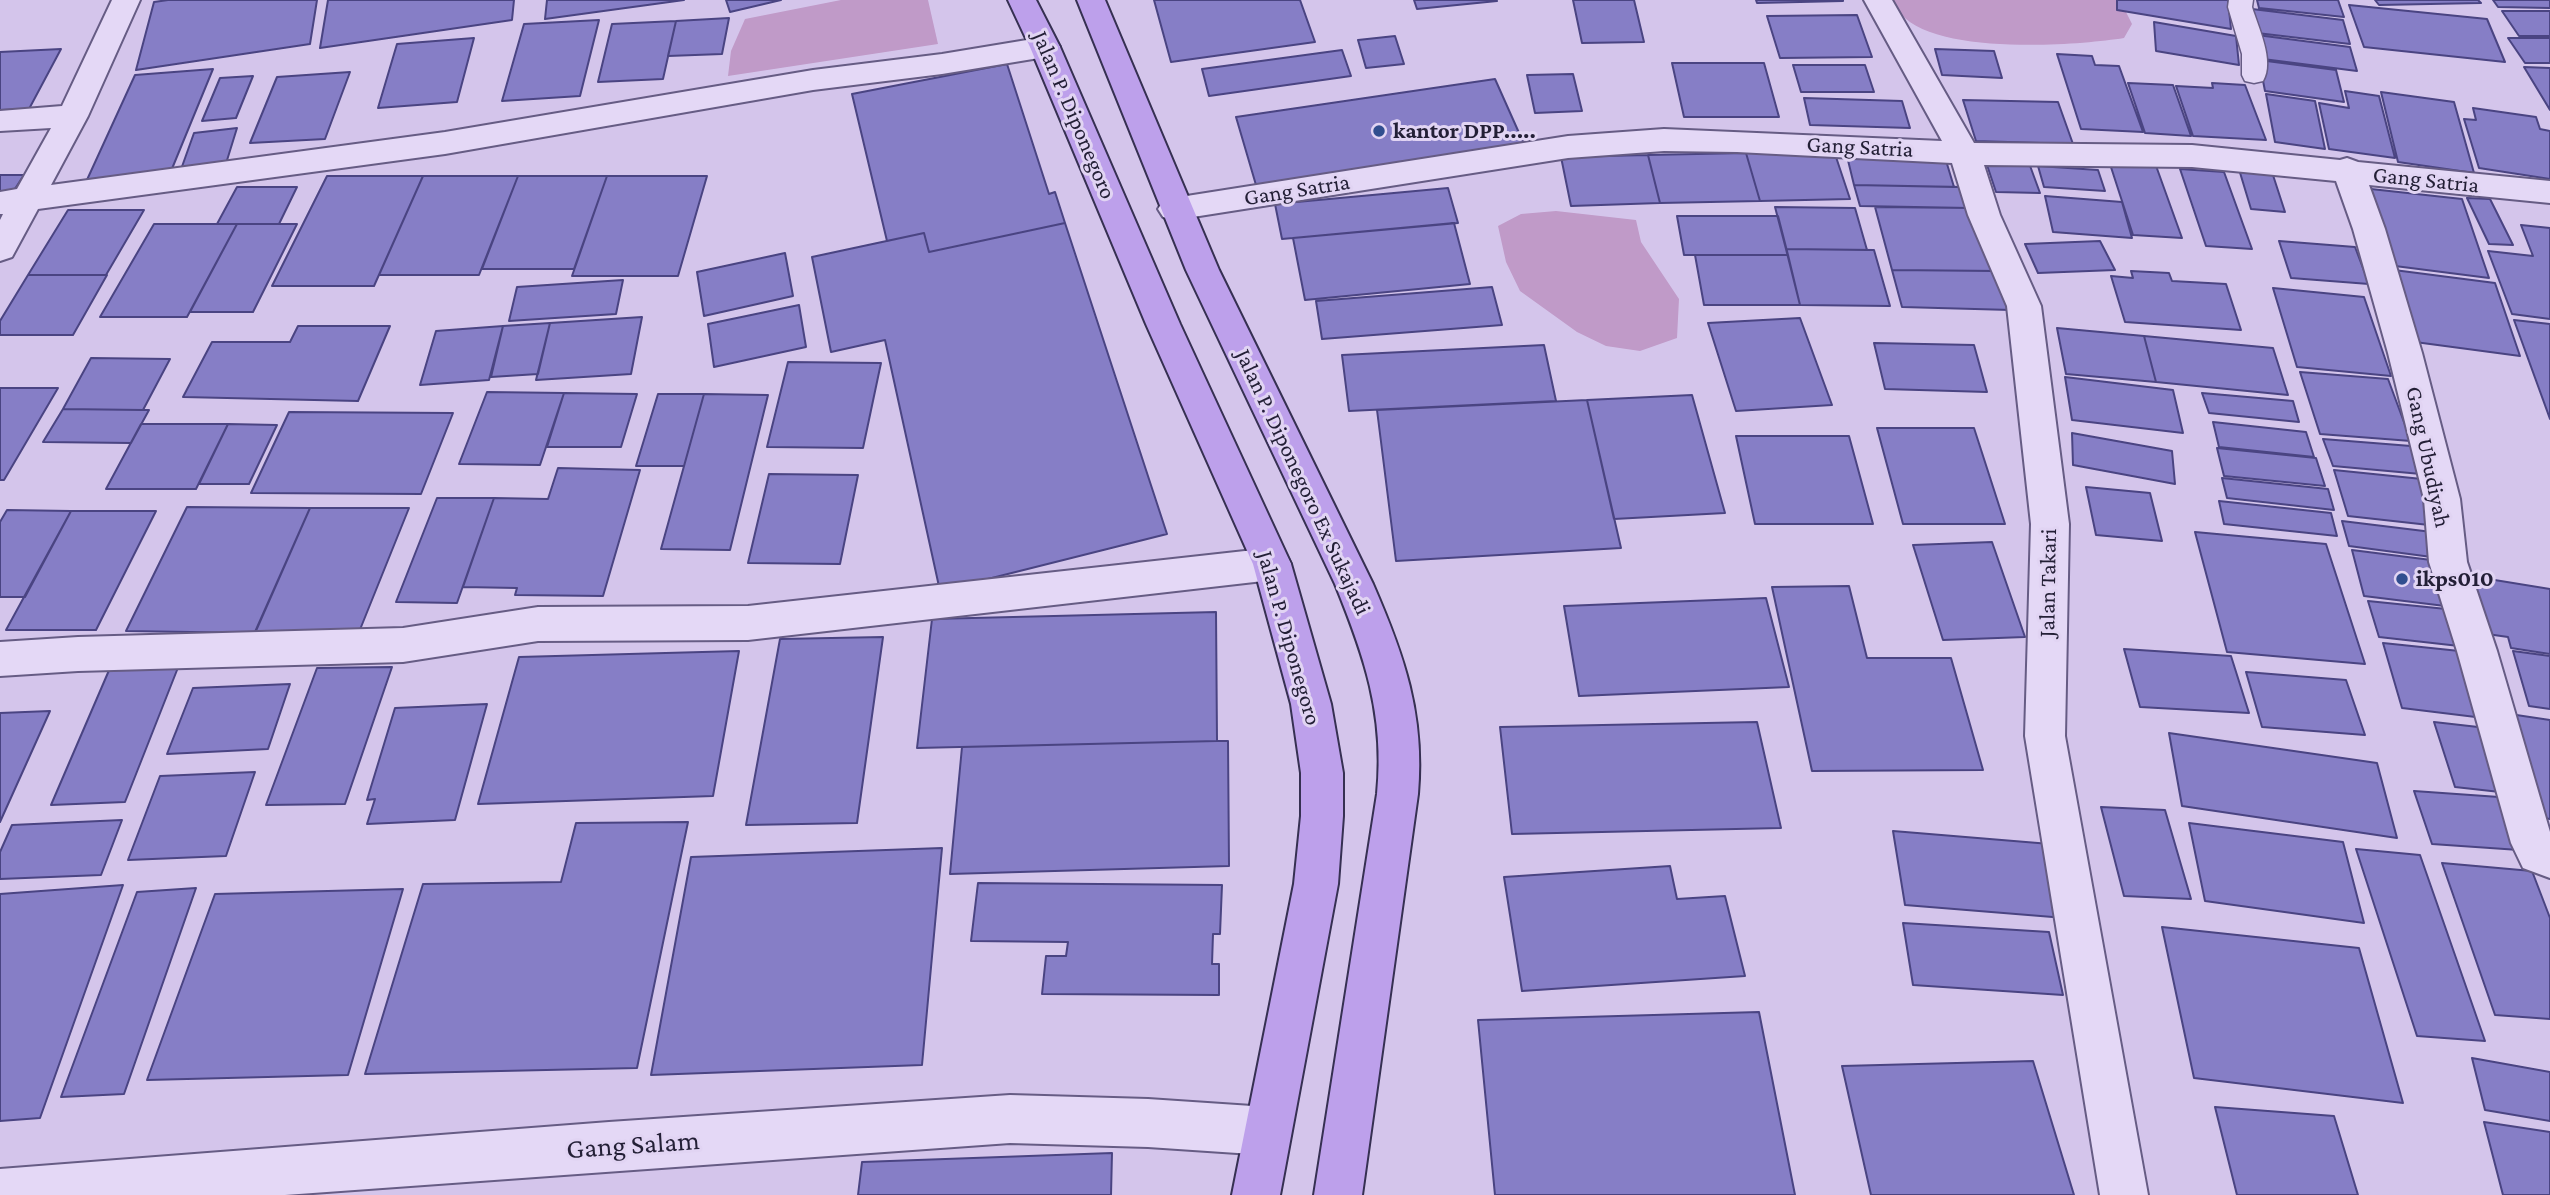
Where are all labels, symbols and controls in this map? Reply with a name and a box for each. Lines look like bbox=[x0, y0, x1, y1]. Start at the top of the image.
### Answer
street label: Jalan P. Diponegoro bbox=[1026, 27, 1122, 203]
place label: kantor DPP..... bbox=[1393, 117, 1536, 145]
marker: kantor DPP..... bbox=[1371, 123, 1387, 139]
street label: Gang Satria bbox=[1806, 130, 1914, 164]
street label: Gang Satria bbox=[2371, 161, 2481, 199]
street label: Gang Satria bbox=[1242, 168, 1352, 212]
street label: Jalan P. Diponegoro Ex Sukajadi bbox=[1229, 345, 1377, 619]
street label: Gang Ubudiyah bbox=[2400, 384, 2456, 530]
street label: Jalan Takari bbox=[2033, 528, 2063, 638]
street label: Jalan P. Diponegoro bbox=[1251, 548, 1327, 728]
place label: ikps010 bbox=[2416, 565, 2494, 593]
marker: ikps010 bbox=[2394, 571, 2410, 587]
street label: Gang Salam bbox=[565, 1124, 701, 1166]

